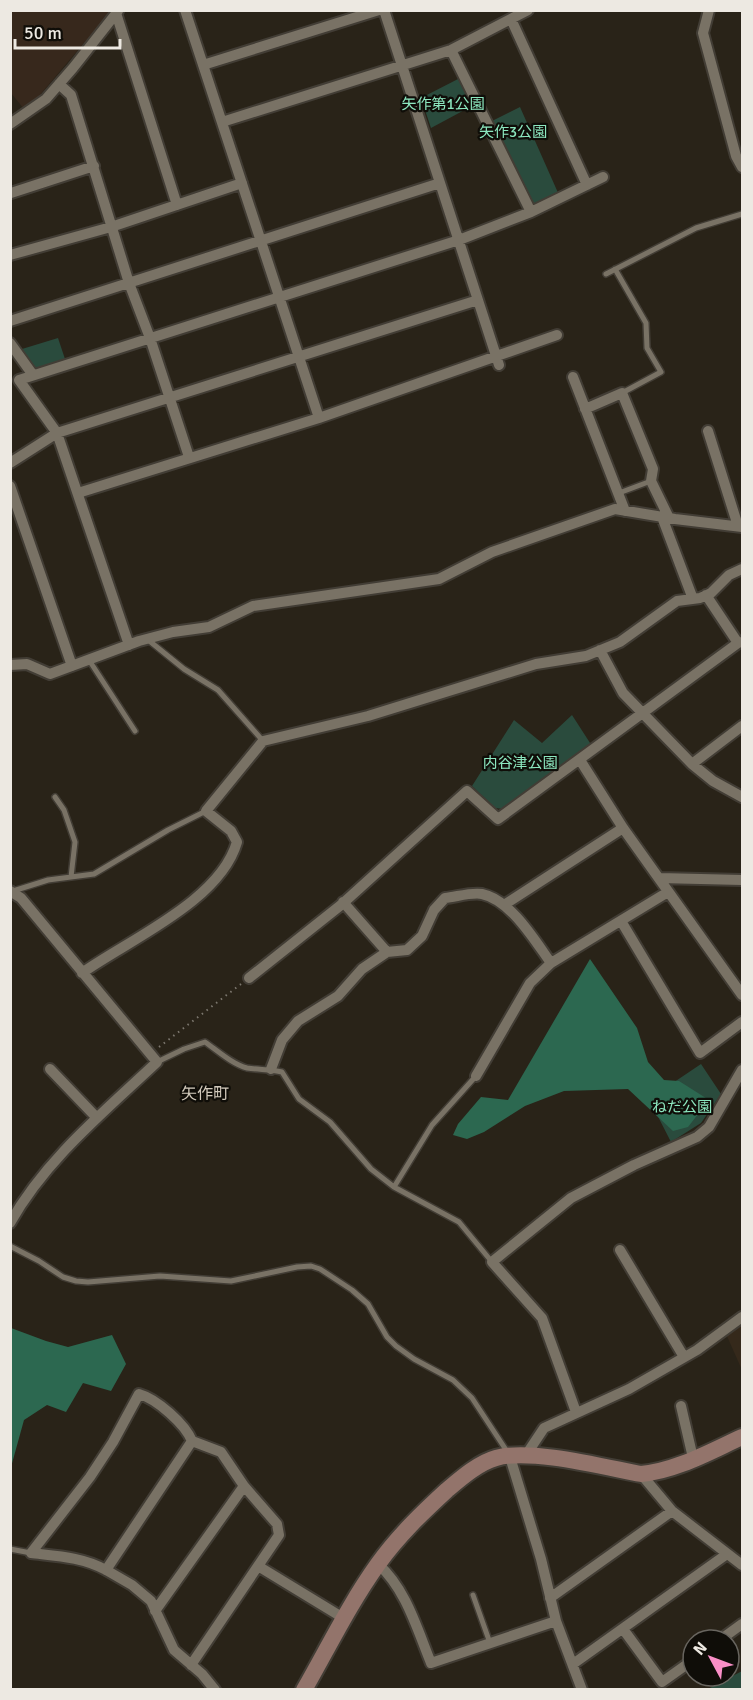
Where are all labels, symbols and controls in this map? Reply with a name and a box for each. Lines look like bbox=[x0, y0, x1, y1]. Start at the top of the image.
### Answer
scale bar bbox=[15, 12, 120, 50]
text: 50 m bbox=[24, 22, 62, 44]
park label: 矢作第1公園 bbox=[401, 95, 485, 113]
park label: 矢作3公園 bbox=[479, 123, 547, 141]
park label: 内谷津公園 bbox=[482, 754, 558, 772]
district label: 矢作町 bbox=[181, 1084, 229, 1104]
park label: ねだ公園 bbox=[652, 1098, 712, 1116]
north arrow bbox=[681, 1628, 741, 1688]
text: N bbox=[689, 1638, 712, 1660]

